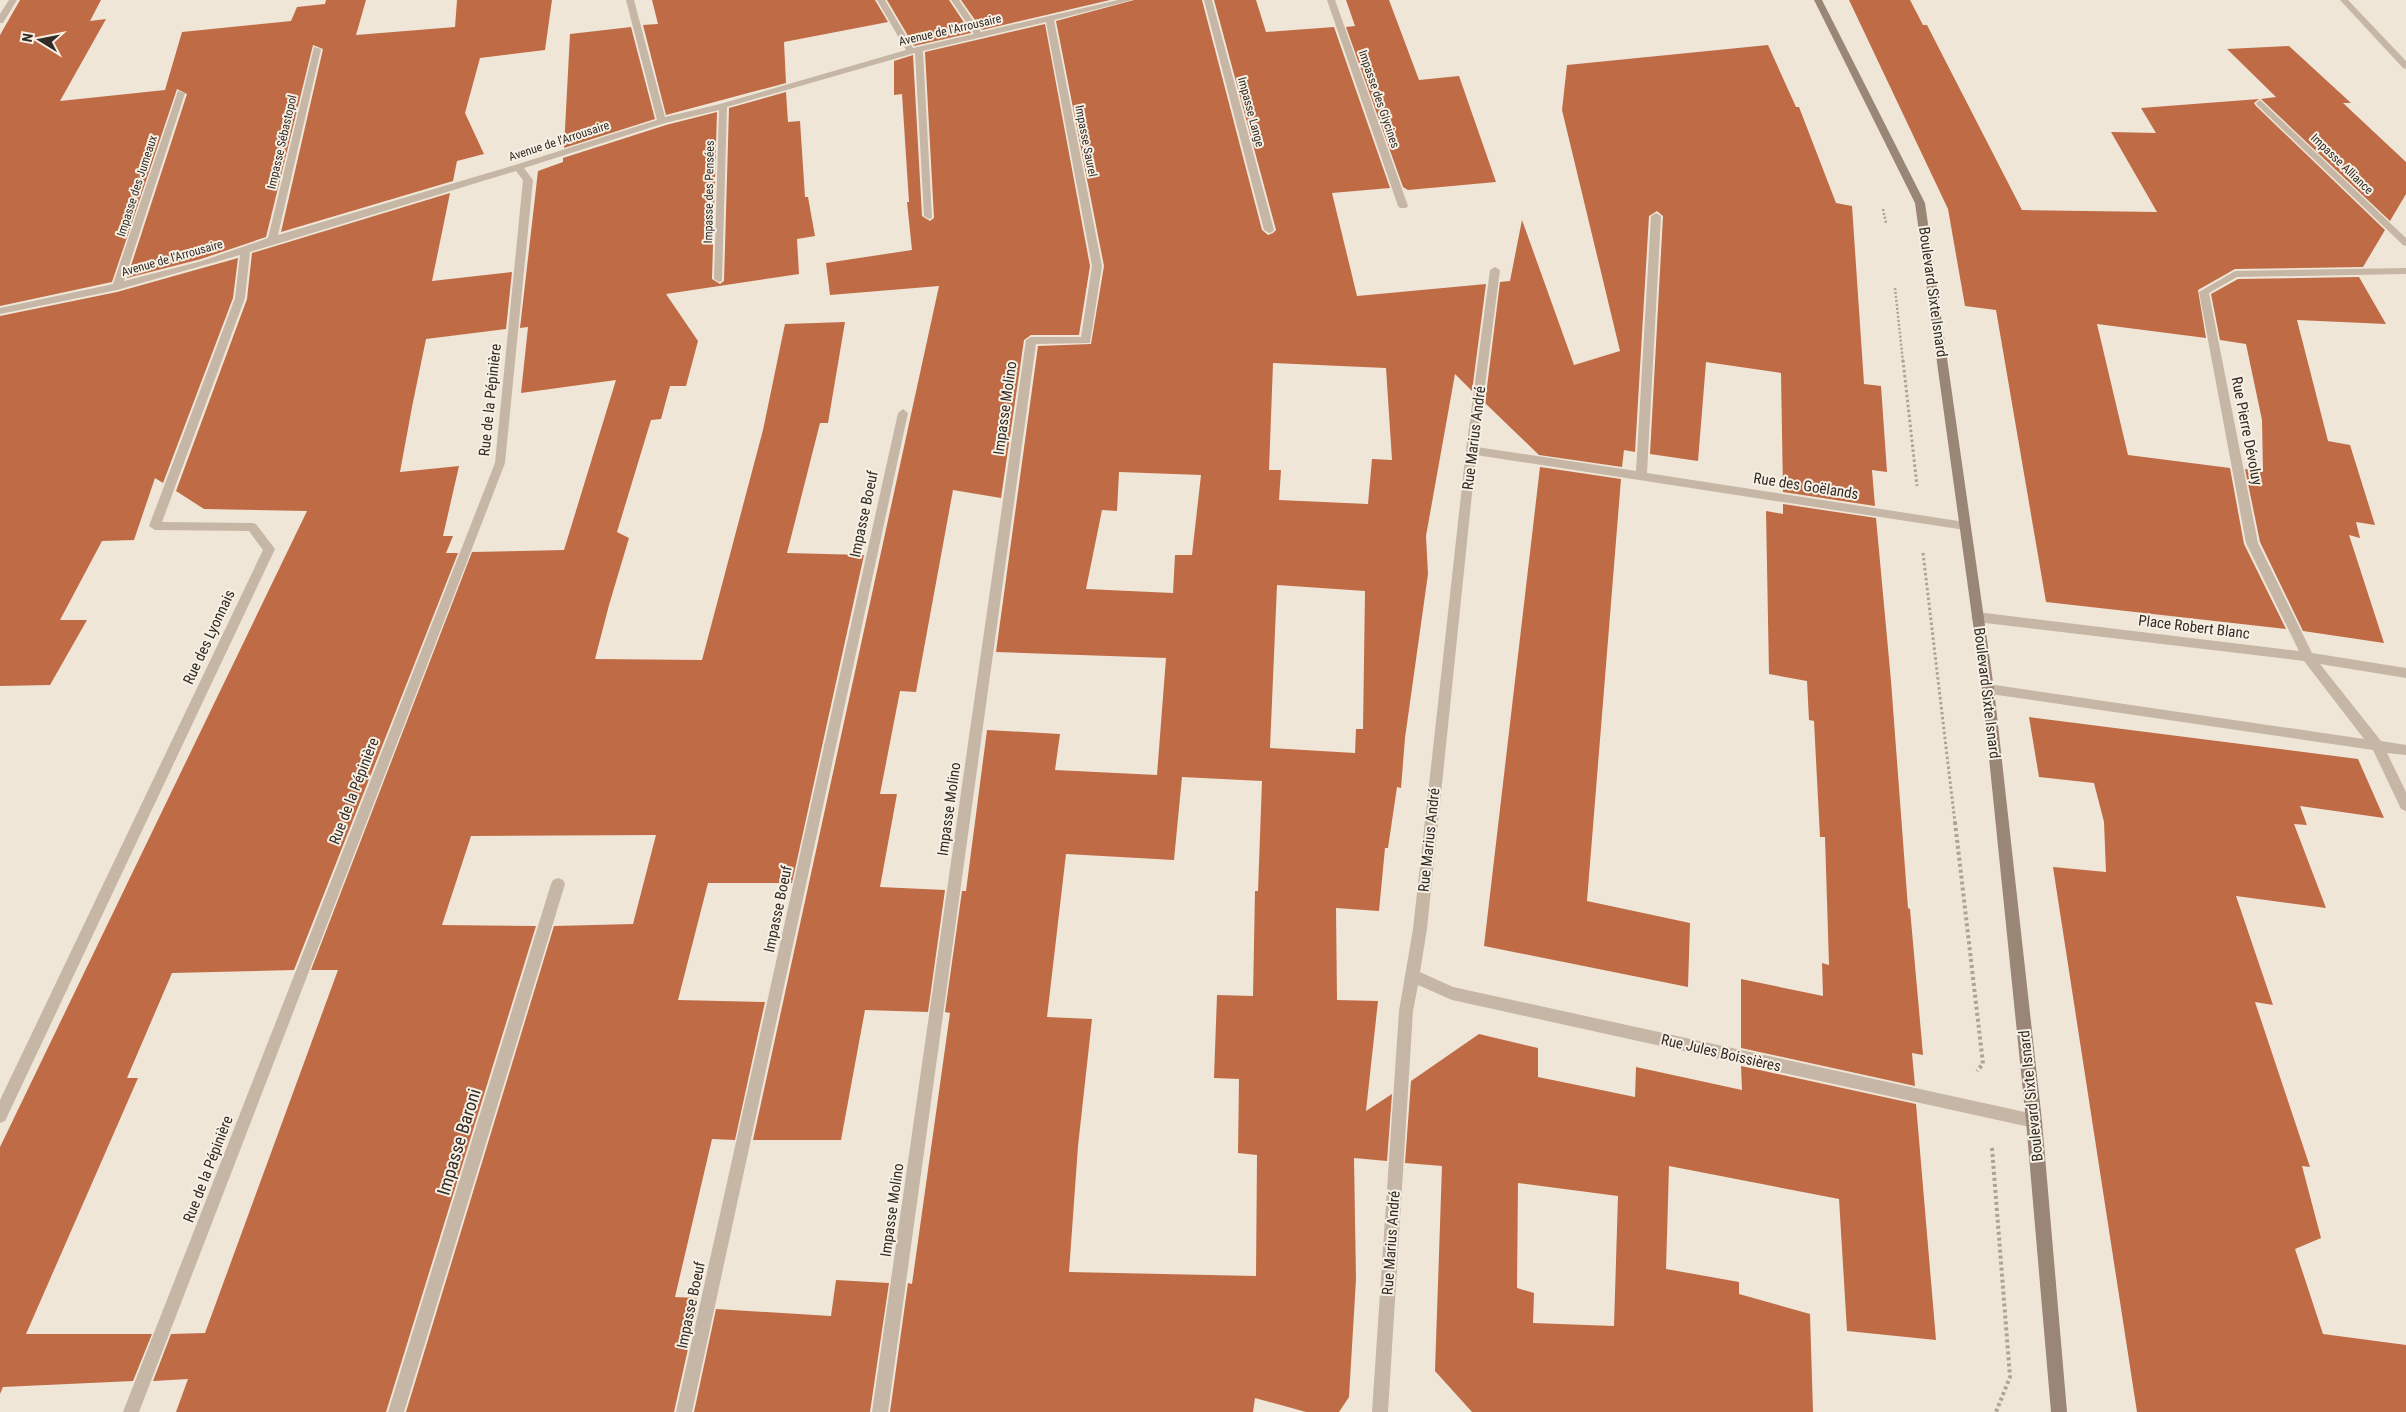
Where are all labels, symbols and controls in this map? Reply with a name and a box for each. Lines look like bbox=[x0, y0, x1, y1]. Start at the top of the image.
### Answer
street label: Avenue de l'Arrousaire bbox=[897, 11, 1003, 49]
north arrow bbox=[15, 15, 65, 65]
text: N bbox=[19, 32, 36, 43]
street label: Impasse des Glycines bbox=[1356, 48, 1402, 150]
street label: Impasse Lange bbox=[1235, 75, 1267, 149]
street label: Impasse Sébastopol bbox=[264, 94, 300, 190]
street label: Impasse Saurel bbox=[1072, 104, 1100, 178]
street label: Avenue de l'Arrousaire bbox=[507, 118, 611, 164]
street label: Impasse Alliance bbox=[2308, 131, 2376, 197]
street label: Impasse des Jumeaux bbox=[114, 133, 160, 239]
street label: Impasse des Pensées bbox=[701, 140, 717, 244]
street label: Boulevard Sixte Isnard bbox=[1915, 225, 1951, 359]
street label: Avenue de l'Arrousaire bbox=[120, 237, 225, 279]
street label: Rue de la Pépinière bbox=[475, 343, 505, 457]
street label: Impasse Molino bbox=[990, 360, 1020, 456]
street label: Rue Pierre Dévoluy bbox=[2228, 375, 2266, 487]
street label: Rue Marius André bbox=[1459, 385, 1489, 491]
street label: Impasse Boeuf bbox=[846, 469, 882, 559]
street label: Rue des Goëlands bbox=[1752, 469, 1860, 503]
street label: Rue des Lyonnais bbox=[179, 587, 239, 687]
street label: Place Robert Blanc bbox=[2137, 611, 2251, 643]
street label: Boulevard Sixte Isnard bbox=[1970, 626, 2004, 760]
street label: Rue de la Pépinière bbox=[325, 735, 383, 847]
street label: Impasse Molino bbox=[934, 761, 964, 857]
street label: Rue Marius André bbox=[1415, 787, 1443, 893]
street label: Impasse Boeuf bbox=[760, 864, 796, 954]
street label: Rue Jules Boissières bbox=[1659, 1030, 1783, 1076]
street label: Boulevard Sixte Isnard bbox=[2015, 1030, 2047, 1162]
street label: Impasse Baroni bbox=[432, 1086, 485, 1198]
street label: Rue de la Pépinière bbox=[179, 1113, 237, 1225]
street label: Impasse Molino bbox=[877, 1162, 907, 1258]
street label: Rue Marius André bbox=[1378, 1190, 1404, 1296]
street label: Impasse Boeuf bbox=[673, 1260, 709, 1350]

